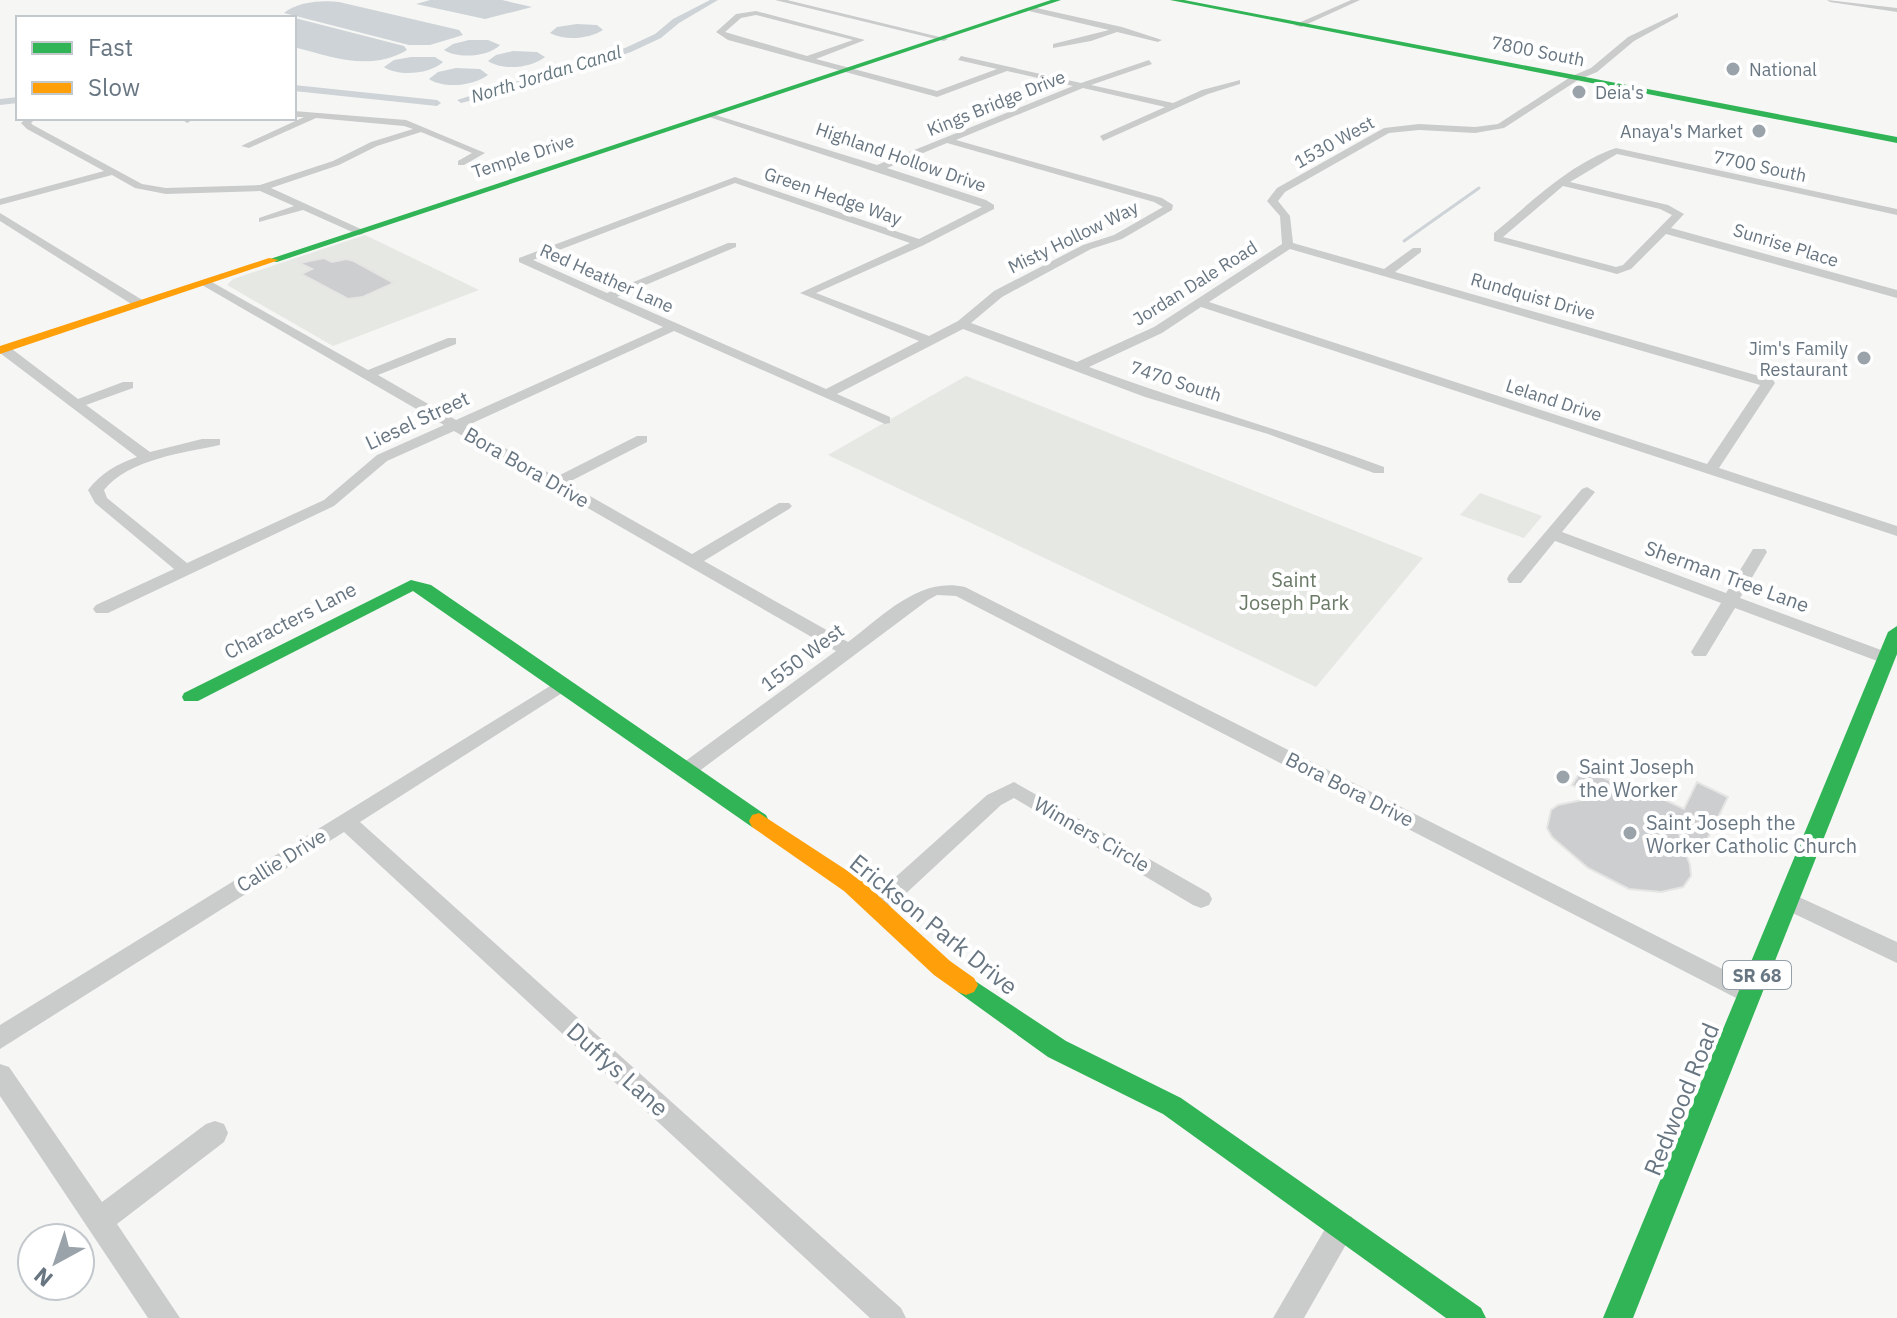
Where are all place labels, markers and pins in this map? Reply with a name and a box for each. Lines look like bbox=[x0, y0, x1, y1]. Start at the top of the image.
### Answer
place label: National bbox=[1749, 58, 1817, 81]
marker: National bbox=[1724, 60, 1742, 78]
place label: Deia's bbox=[1595, 81, 1644, 104]
marker: Deia's bbox=[1570, 83, 1588, 101]
place label: Anaya's Market bbox=[1620, 120, 1743, 143]
marker: Anaya's Market bbox=[1750, 122, 1768, 140]
place label: Jim's Family Restaurant bbox=[1749, 337, 1848, 381]
marker: Jim's Family Restaurant bbox=[1855, 349, 1873, 367]
place label: Saint Joseph the Worker bbox=[1579, 753, 1694, 803]
marker: Saint Joseph the Worker bbox=[1554, 768, 1572, 786]
place label: Saint Joseph the Worker Catholic Church bbox=[1646, 809, 1857, 859]
marker: Saint Joseph the Worker Catholic Church bbox=[1621, 824, 1639, 842]

